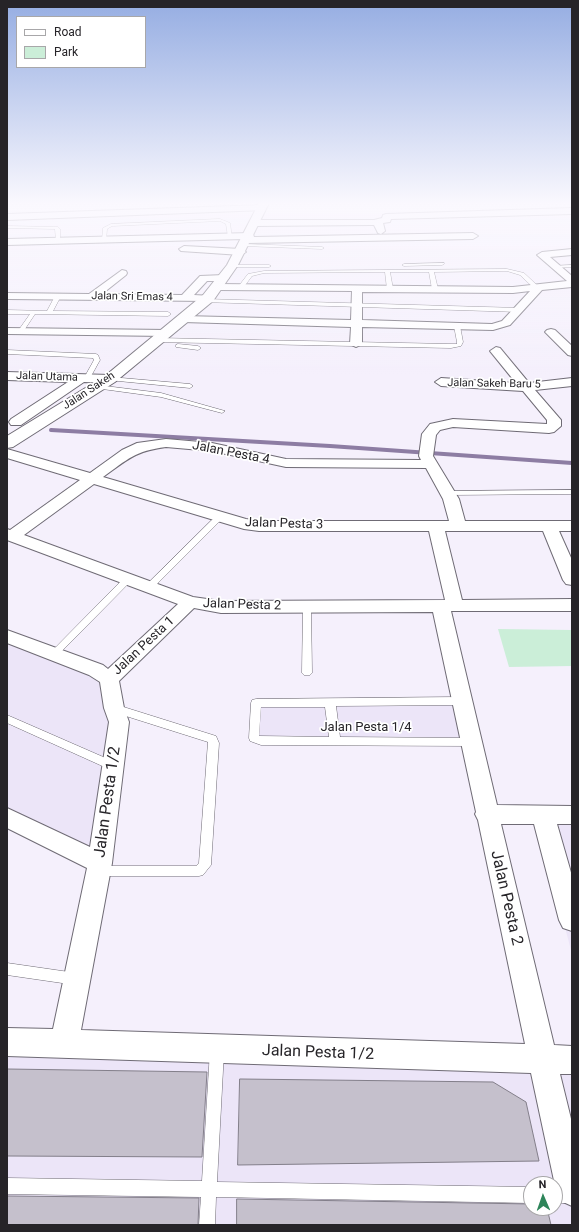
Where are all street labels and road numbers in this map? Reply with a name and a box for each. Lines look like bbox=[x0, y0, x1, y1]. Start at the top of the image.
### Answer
street label: Jalan Sri Emas 4 bbox=[91, 290, 173, 304]
street label: Jalan Utama bbox=[16, 369, 78, 385]
street label: Jalan Sakeh bbox=[61, 369, 117, 413]
street label: Jalan Sakeh Baru 5 bbox=[447, 377, 541, 391]
street label: Jalan Pesta 4 bbox=[191, 438, 271, 468]
street label: Jalan Pesta 3 bbox=[245, 515, 323, 533]
street label: Jalan Pesta 2 bbox=[203, 596, 281, 614]
street label: Jalan Pesta 1 bbox=[110, 614, 178, 678]
street label: Jalan Pesta 1/4 bbox=[320, 720, 412, 736]
street label: Jalan Pesta 1/2 bbox=[91, 745, 125, 859]
street label: Jalan Pesta 2 bbox=[486, 849, 526, 947]
street label: Jalan Pesta 1/2 bbox=[262, 1041, 374, 1065]

